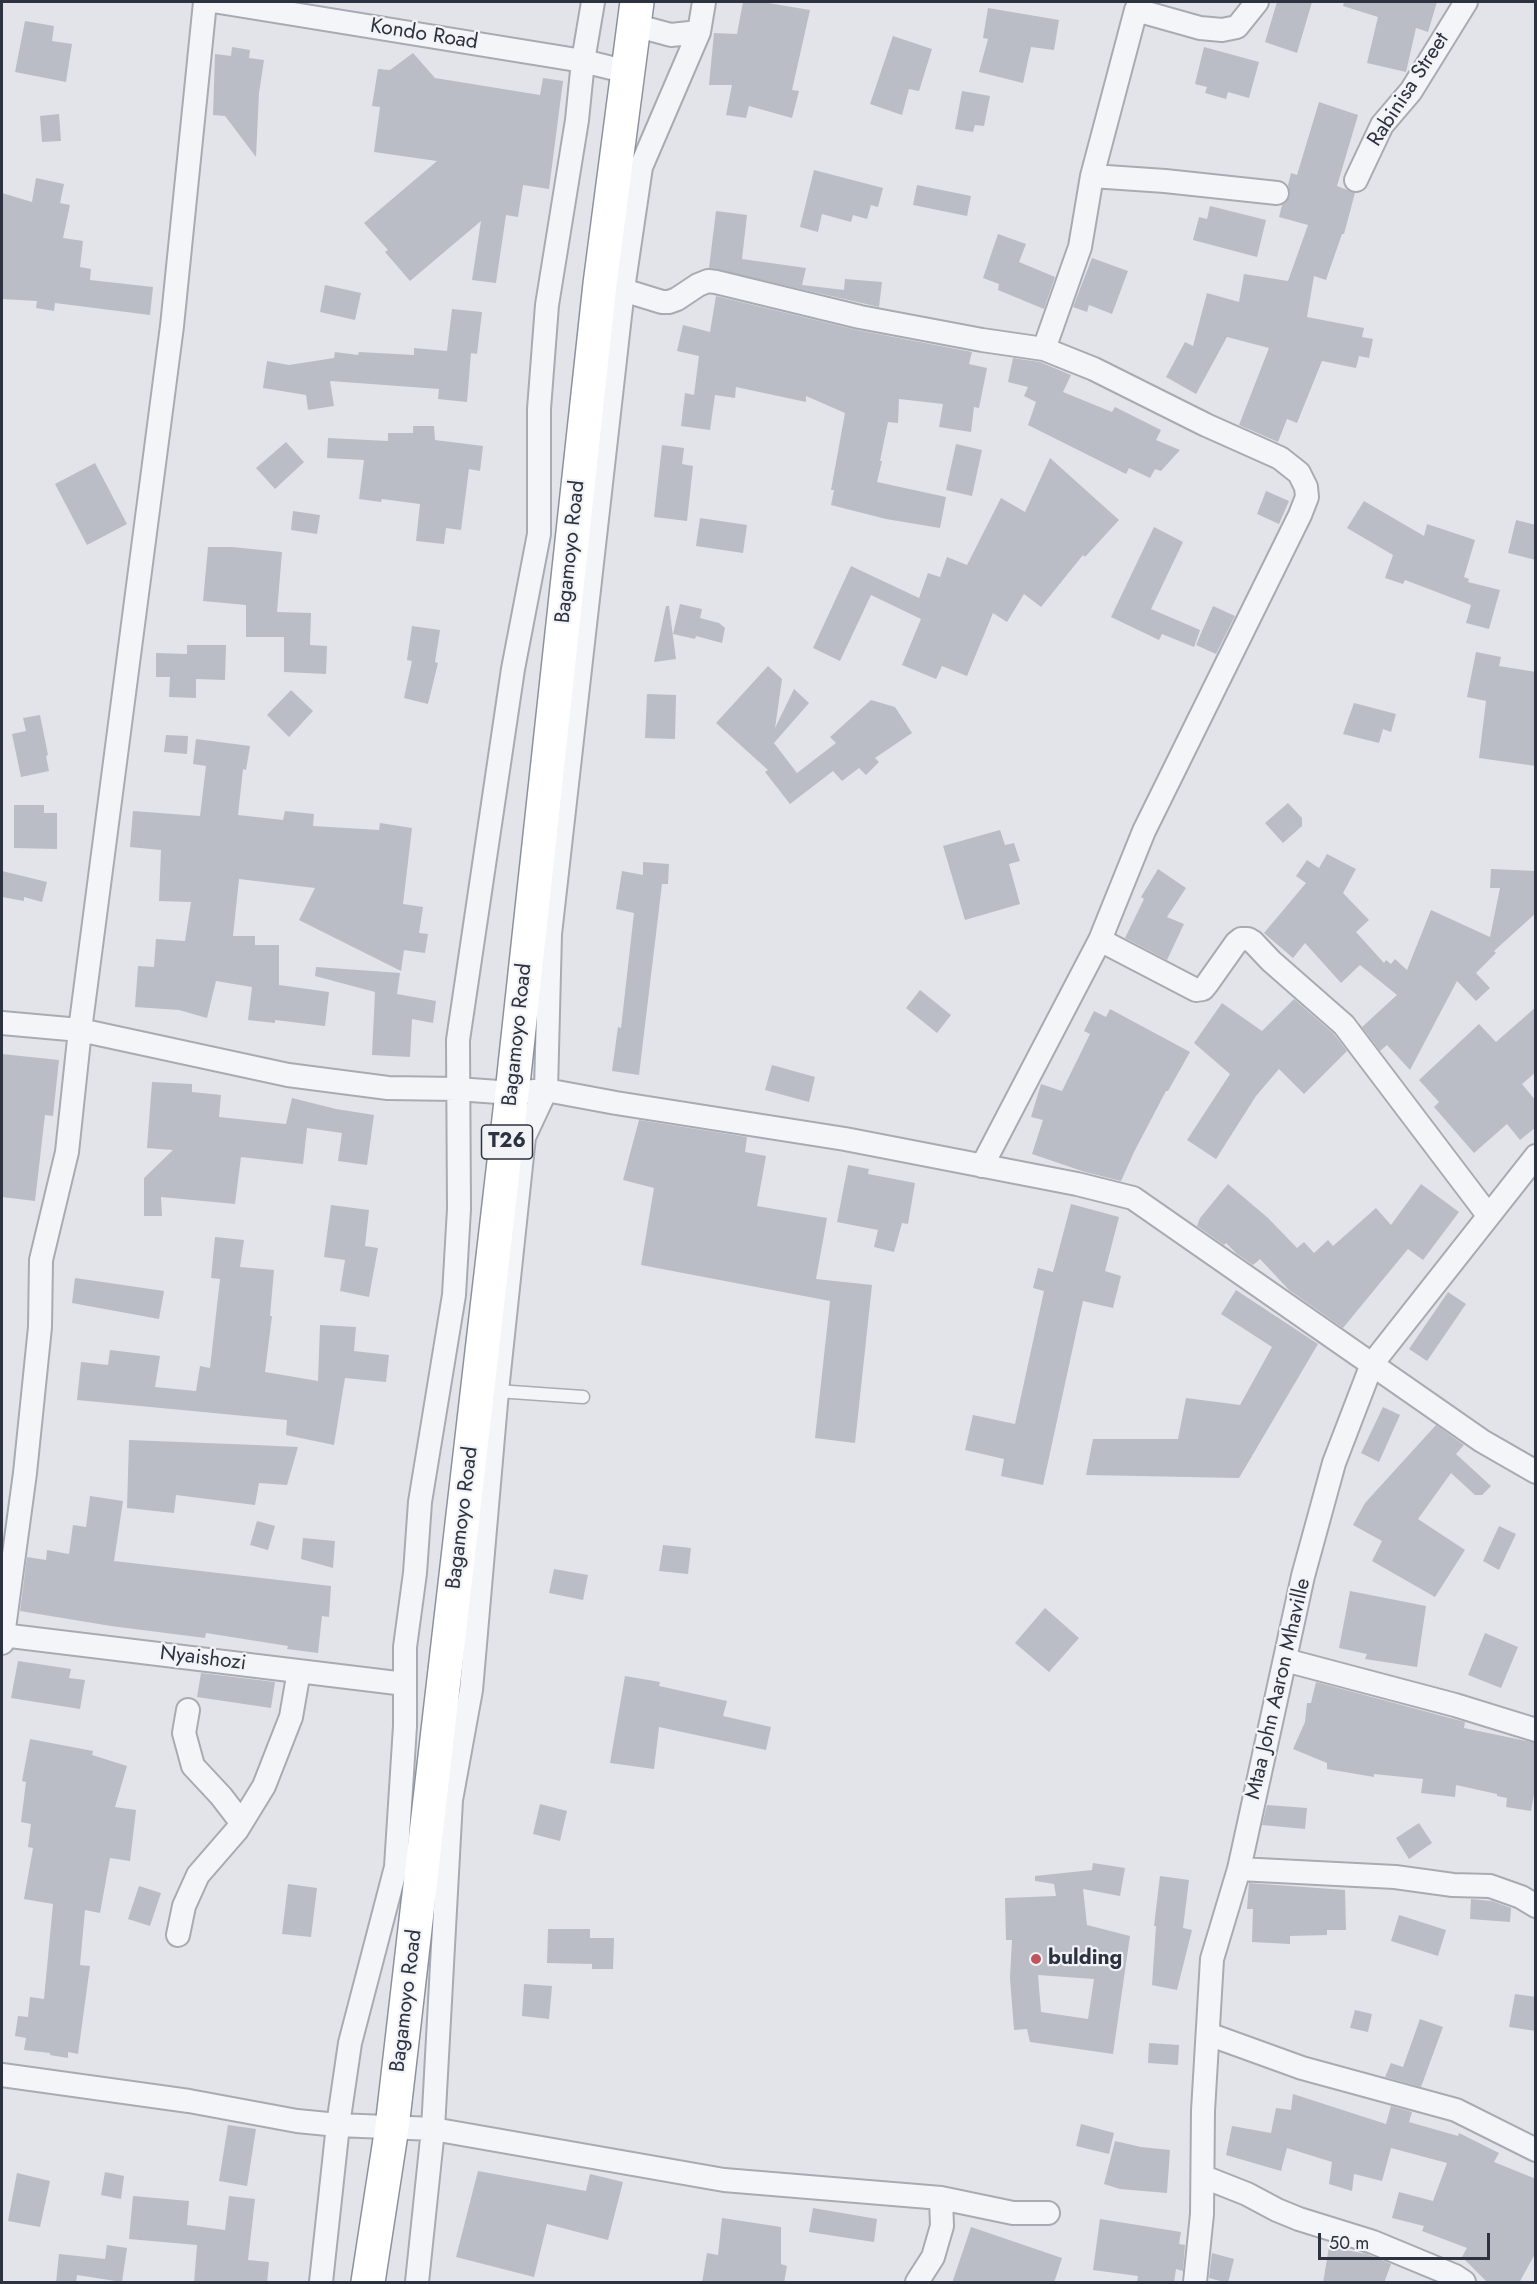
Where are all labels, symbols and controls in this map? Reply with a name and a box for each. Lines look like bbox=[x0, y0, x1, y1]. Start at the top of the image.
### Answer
street label: Kondo Road bbox=[368, 14, 480, 56]
street label: Rabinisa Street bbox=[1363, 28, 1455, 152]
street label: Bagamoyo Road bbox=[551, 479, 591, 625]
street label: Bagamoyo Road bbox=[498, 962, 538, 1108]
road number: T26 bbox=[482, 1125, 532, 1159]
street label: Bagamoyo Road bbox=[442, 1445, 484, 1591]
street label: Mtaa John Aaron Mhaville bbox=[1241, 1576, 1317, 1802]
street label: Nyaishozi bbox=[158, 1641, 248, 1677]
street label: Bagamoyo Road bbox=[386, 1928, 428, 2074]
place label: bulding bbox=[1048, 1946, 1122, 1972]
marker: bulding bbox=[1029, 1952, 1043, 1966]
scale bar bbox=[1321, 2221, 1494, 2259]
text: 50 m bbox=[1329, 2230, 1369, 2256]

